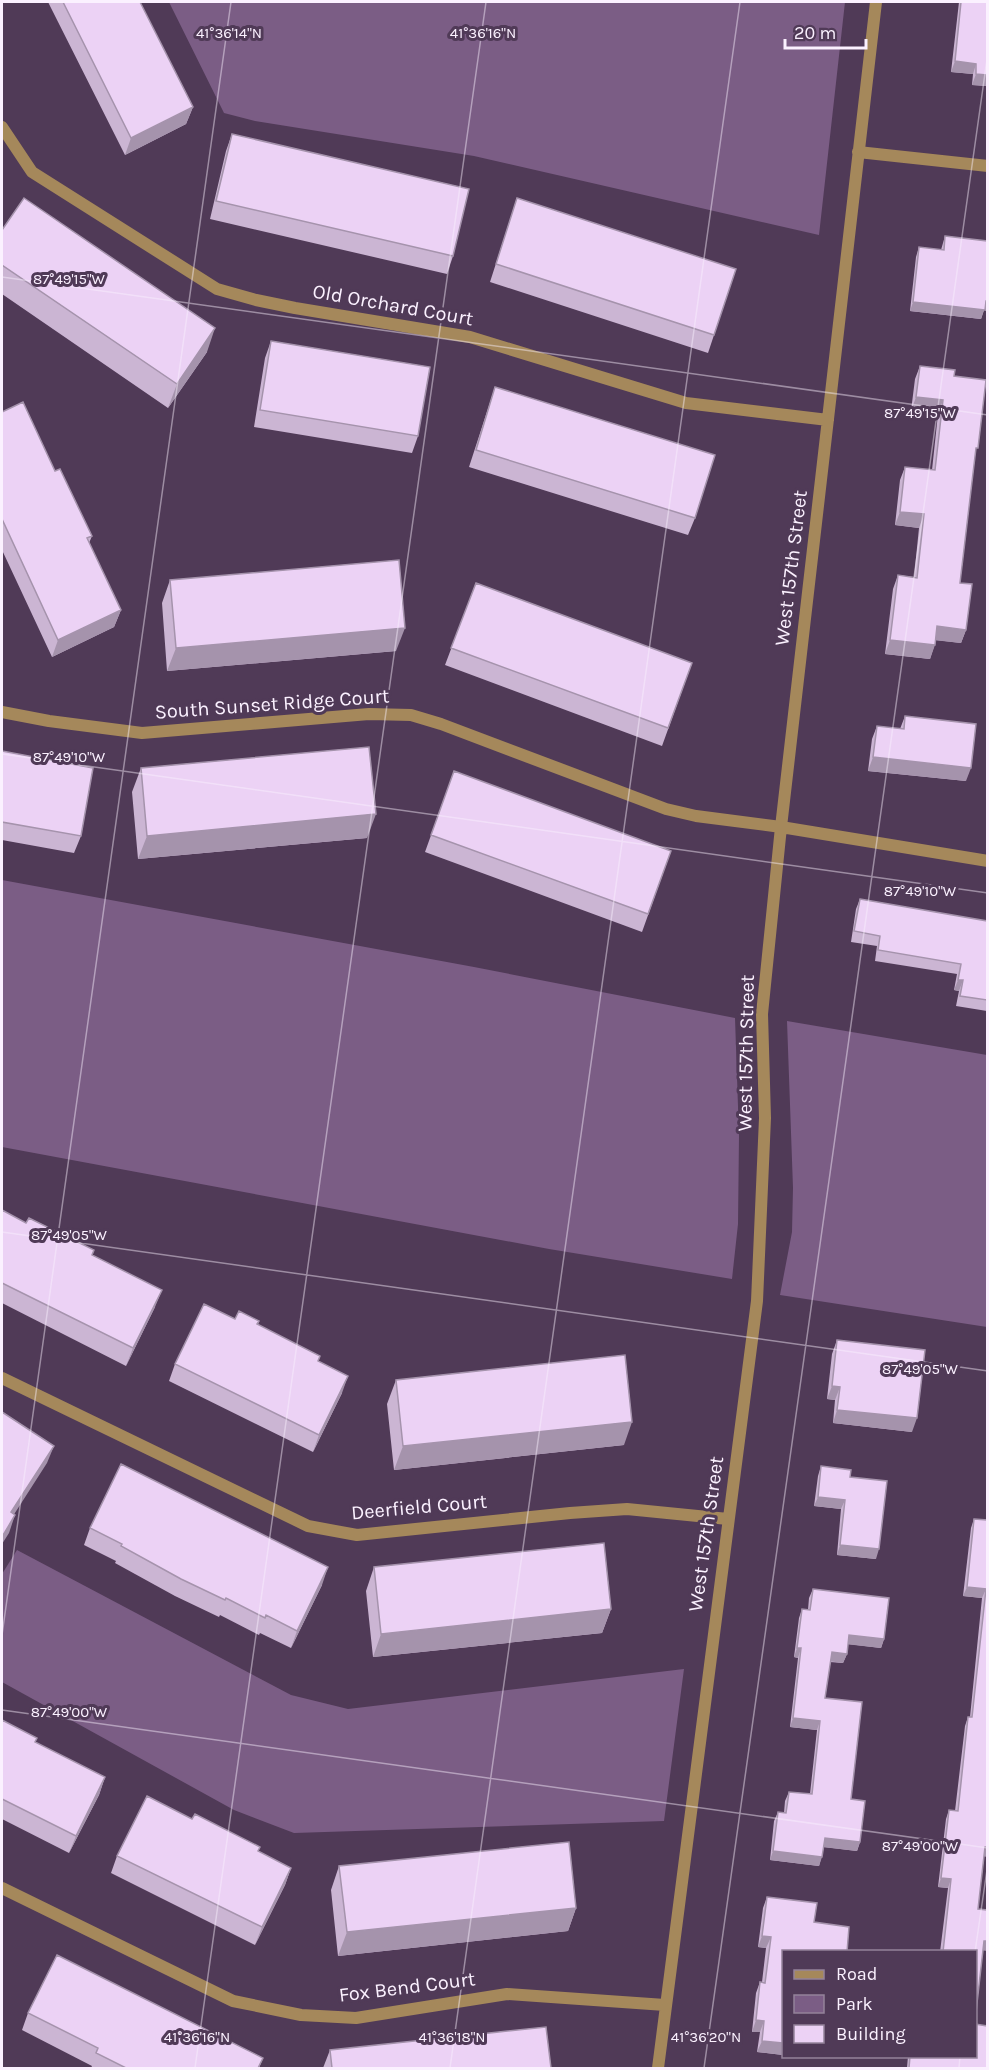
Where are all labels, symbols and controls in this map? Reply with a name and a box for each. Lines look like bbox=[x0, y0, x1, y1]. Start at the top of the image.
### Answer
scale bar bbox=[785, 12, 866, 50]
text: 20 m bbox=[794, 22, 836, 44]
text: 41°36'14"N bbox=[196, 24, 262, 42]
text: 41°36'16"N bbox=[450, 24, 516, 42]
text: 87°49'15"W bbox=[33, 270, 106, 288]
street label: Old Orchard Court bbox=[311, 280, 475, 331]
text: 87°49'15"W bbox=[884, 404, 957, 422]
street label: West 157th Street bbox=[770, 488, 812, 647]
street label: South Sunset Ridge Court bbox=[154, 684, 391, 724]
text: 87°49'10"W bbox=[33, 748, 106, 766]
text: 87°49'10"W bbox=[884, 882, 957, 900]
street label: West 157th Street bbox=[733, 974, 759, 1132]
text: 87°49'05"W bbox=[31, 1226, 108, 1244]
text: 87°49'05"W bbox=[882, 1360, 959, 1378]
street label: West 157th Street bbox=[684, 1454, 728, 1613]
street label: Deerfield Court bbox=[350, 1490, 488, 1524]
text: 87°49'00"W bbox=[31, 1703, 108, 1721]
text: 87°49'00"W bbox=[882, 1837, 959, 1855]
legend bbox=[782, 1950, 977, 2058]
text: Road bbox=[836, 1963, 877, 1985]
street label: Fox Bend Court bbox=[337, 1967, 477, 2007]
text: Park bbox=[836, 1993, 873, 2015]
text: Building bbox=[836, 2023, 906, 2045]
text: 41°36'16"N bbox=[164, 2028, 230, 2046]
text: 41°36'18"N bbox=[419, 2028, 485, 2046]
text: 41°36'20"N bbox=[671, 2028, 741, 2046]

